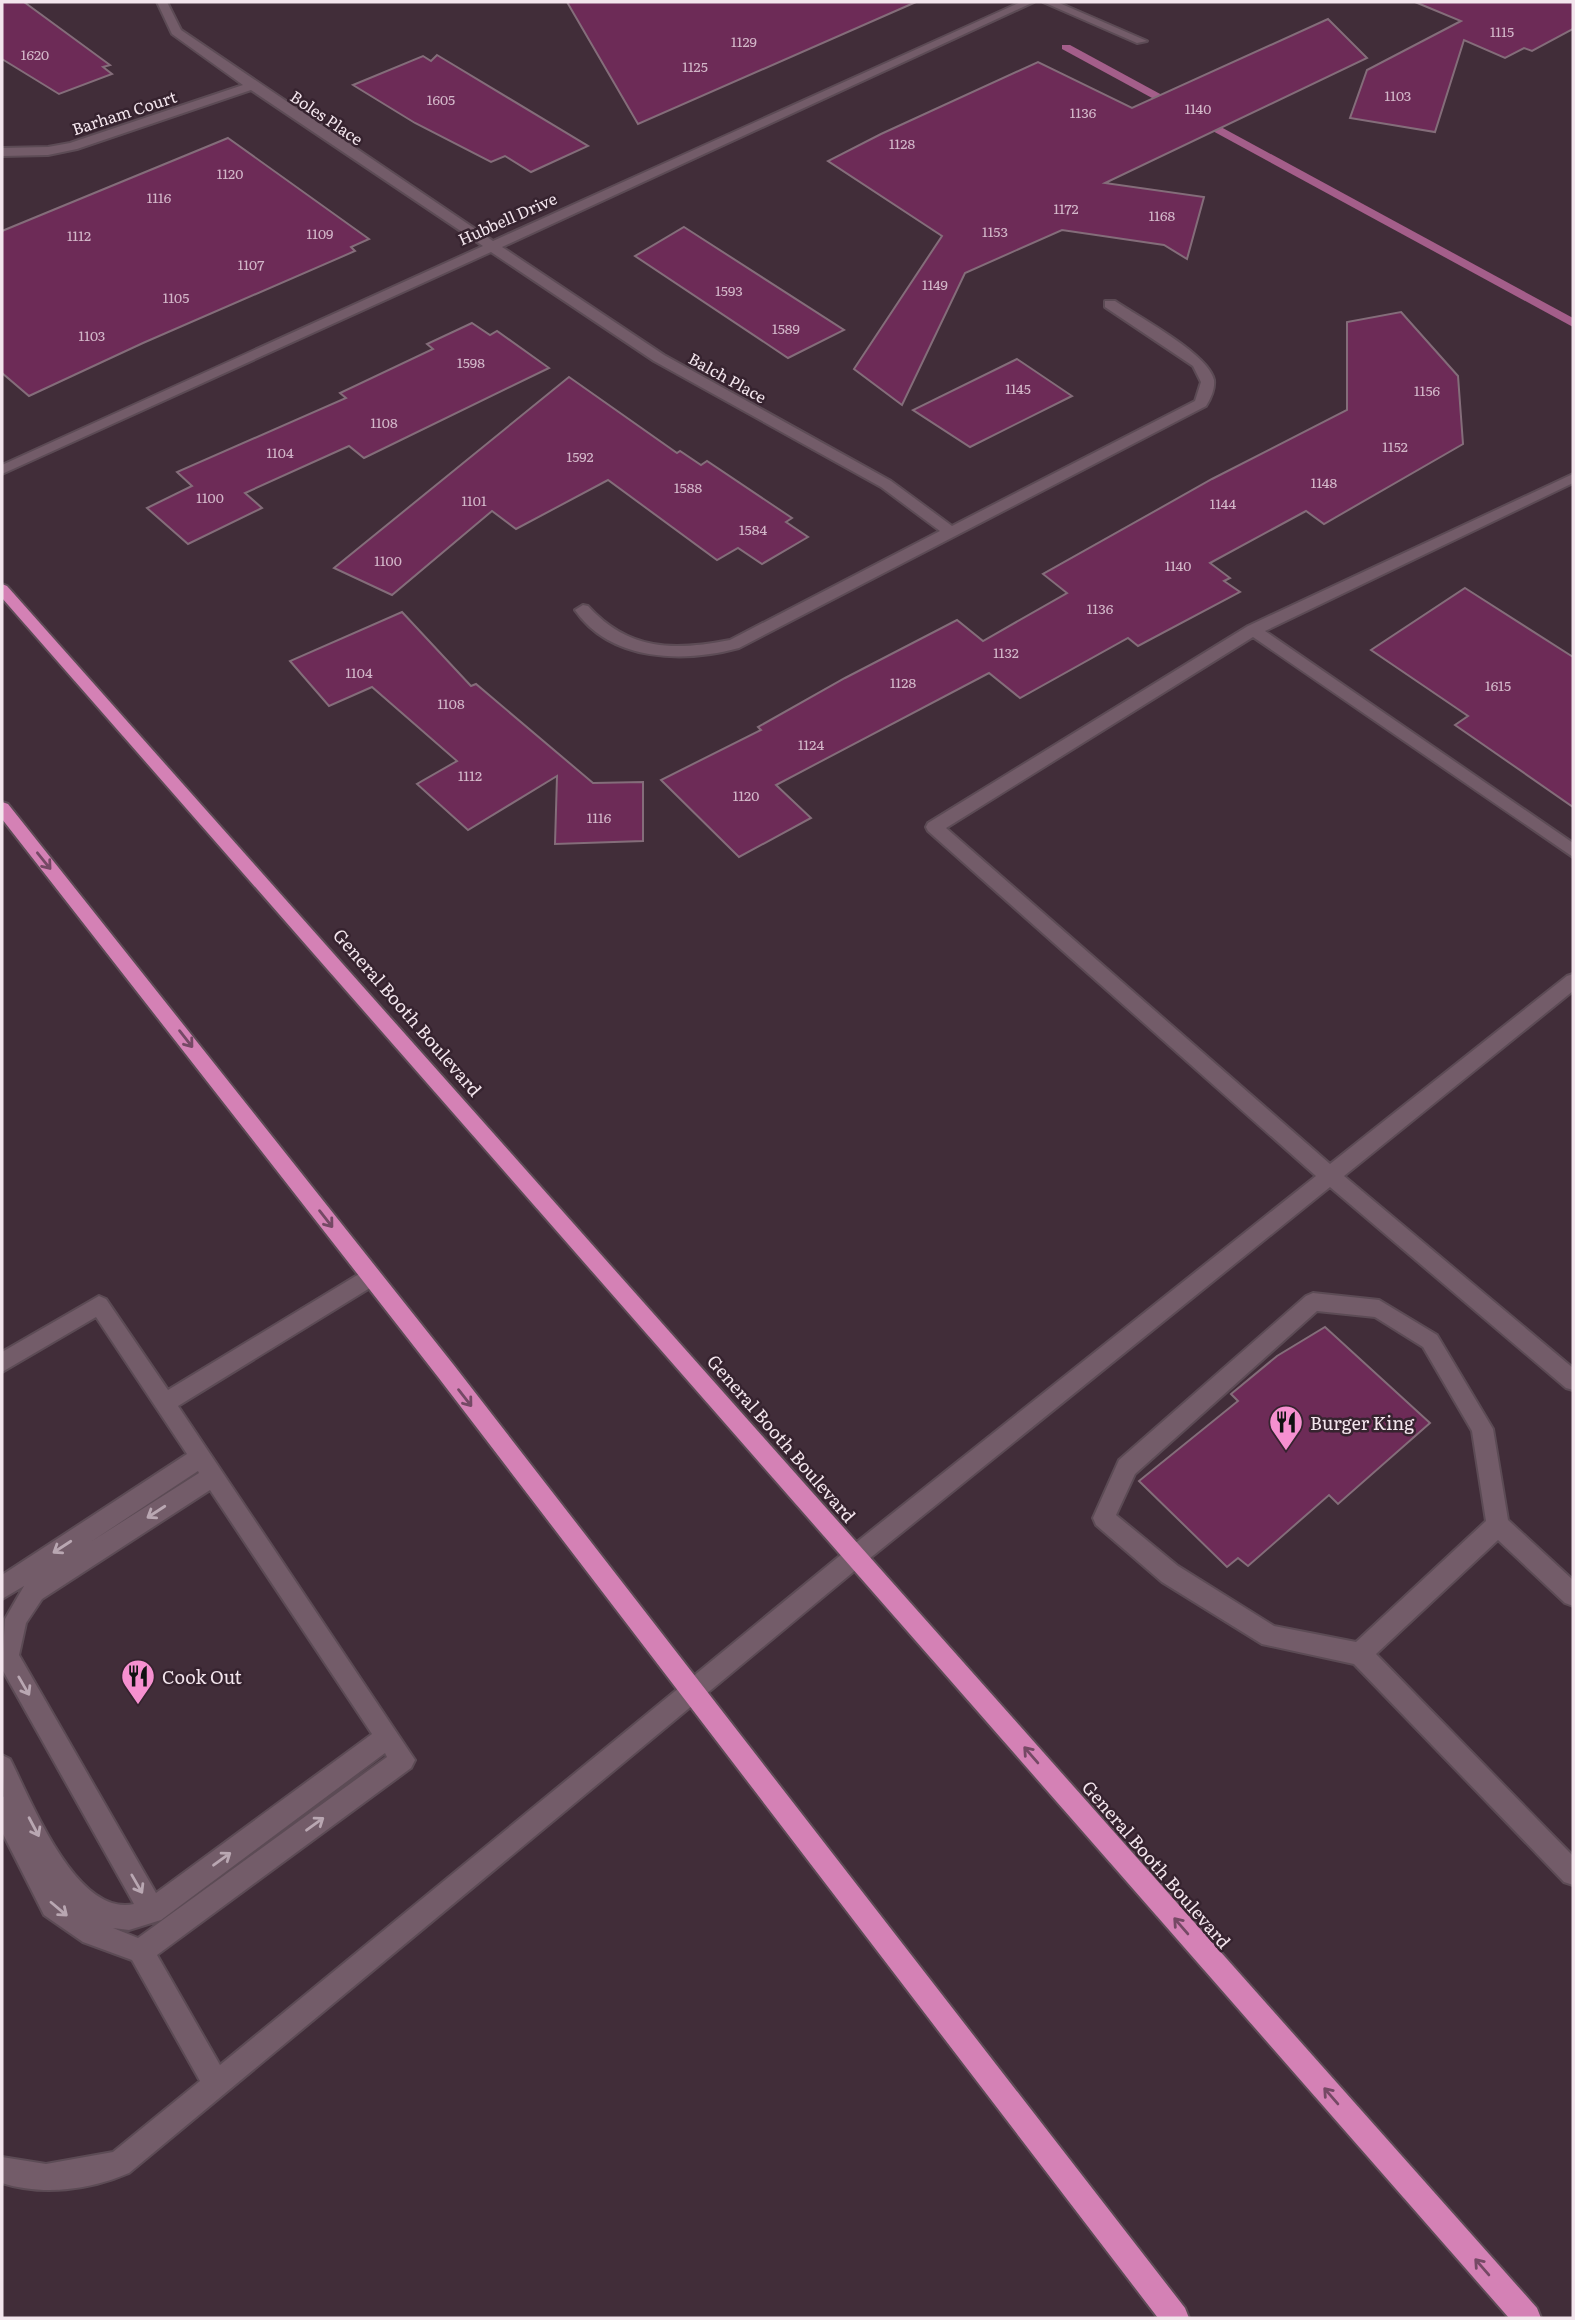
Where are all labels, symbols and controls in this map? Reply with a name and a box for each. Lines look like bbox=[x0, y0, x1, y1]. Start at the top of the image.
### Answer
house number: 1115 bbox=[1490, 21, 1514, 41]
house number: 1129 bbox=[731, 31, 757, 51]
house number: 1620 bbox=[21, 44, 49, 64]
house number: 1125 bbox=[682, 56, 708, 76]
street label: Barham Court bbox=[69, 84, 180, 140]
street label: Boles Place bbox=[286, 84, 368, 150]
house number: 1103 bbox=[1385, 85, 1411, 105]
house number: 1605 bbox=[427, 89, 455, 109]
house number: 1140 bbox=[1185, 98, 1211, 118]
house number: 1136 bbox=[1070, 102, 1097, 122]
house number: 1128 bbox=[889, 133, 915, 153]
house number: 1120 bbox=[217, 163, 243, 183]
street label: Hubbell Drive bbox=[454, 186, 560, 250]
house number: 1116 bbox=[147, 187, 172, 207]
house number: 1172 bbox=[1053, 198, 1079, 218]
house number: 1168 bbox=[1149, 205, 1176, 225]
house number: 1153 bbox=[982, 221, 1008, 241]
house number: 1109 bbox=[307, 223, 333, 243]
house number: 1112 bbox=[67, 225, 91, 245]
house number: 1107 bbox=[238, 254, 264, 274]
house number: 1149 bbox=[922, 274, 948, 294]
house number: 1593 bbox=[715, 280, 743, 300]
house number: 1105 bbox=[163, 287, 189, 307]
house number: 1589 bbox=[772, 318, 800, 338]
house number: 1103 bbox=[79, 325, 105, 345]
street label: Balch Place bbox=[685, 346, 771, 408]
house number: 1598 bbox=[457, 352, 485, 372]
house number: 1145 bbox=[1005, 378, 1031, 398]
house number: 1156 bbox=[1414, 380, 1440, 400]
house number: 1108 bbox=[370, 412, 398, 432]
house number: 1152 bbox=[1382, 436, 1408, 456]
house number: 1104 bbox=[266, 442, 294, 462]
house number: 1592 bbox=[566, 446, 594, 466]
house number: 1148 bbox=[1311, 472, 1337, 492]
house number: 1588 bbox=[674, 477, 702, 497]
house number: 1100 bbox=[196, 487, 224, 507]
house number: 1101 bbox=[461, 490, 487, 510]
house number: 1144 bbox=[1210, 493, 1236, 513]
house number: 1584 bbox=[739, 519, 767, 539]
house number: 1100 bbox=[374, 550, 402, 570]
house number: 1140 bbox=[1165, 555, 1191, 575]
house number: 1136 bbox=[1087, 598, 1114, 618]
house number: 1132 bbox=[993, 642, 1019, 662]
house number: 1104 bbox=[345, 662, 373, 682]
house number: 1128 bbox=[890, 672, 916, 692]
house number: 1615 bbox=[1485, 675, 1511, 695]
house number: 1108 bbox=[437, 693, 465, 713]
house number: 1124 bbox=[798, 734, 824, 754]
house number: 1112 bbox=[458, 765, 482, 785]
house number: 1120 bbox=[733, 785, 759, 805]
house number: 1116 bbox=[587, 807, 612, 827]
one-way arrow bbox=[37, 851, 52, 870]
street label: General Booth Boulevard bbox=[327, 922, 489, 1102]
one-way arrow bbox=[178, 1029, 193, 1048]
one-way arrow bbox=[318, 1209, 333, 1227]
street label: General Booth Boulevard bbox=[701, 1348, 863, 1528]
one-way arrow bbox=[458, 1389, 473, 1407]
restaurant icon: Burger King bbox=[1267, 1403, 1305, 1452]
place label: Burger King bbox=[1310, 1409, 1415, 1436]
one-way arrow bbox=[147, 1506, 167, 1520]
one-way arrow bbox=[53, 1540, 72, 1555]
restaurant icon: Cook Out bbox=[119, 1657, 157, 1706]
place label: Cook Out bbox=[162, 1663, 243, 1690]
one-way arrow bbox=[17, 1676, 31, 1696]
one-way arrow bbox=[1022, 1747, 1039, 1764]
street label: General Booth Boulevard bbox=[1076, 1774, 1238, 1954]
one-way arrow bbox=[27, 1816, 41, 1837]
one-way arrow bbox=[305, 1817, 324, 1831]
one-way arrow bbox=[213, 1851, 231, 1866]
one-way arrow bbox=[131, 1873, 144, 1894]
one-way arrow bbox=[50, 1901, 68, 1917]
one-way arrow bbox=[1173, 1917, 1189, 1935]
one-way arrow bbox=[1323, 2088, 1339, 2106]
one-way arrow bbox=[1474, 2258, 1490, 2276]

